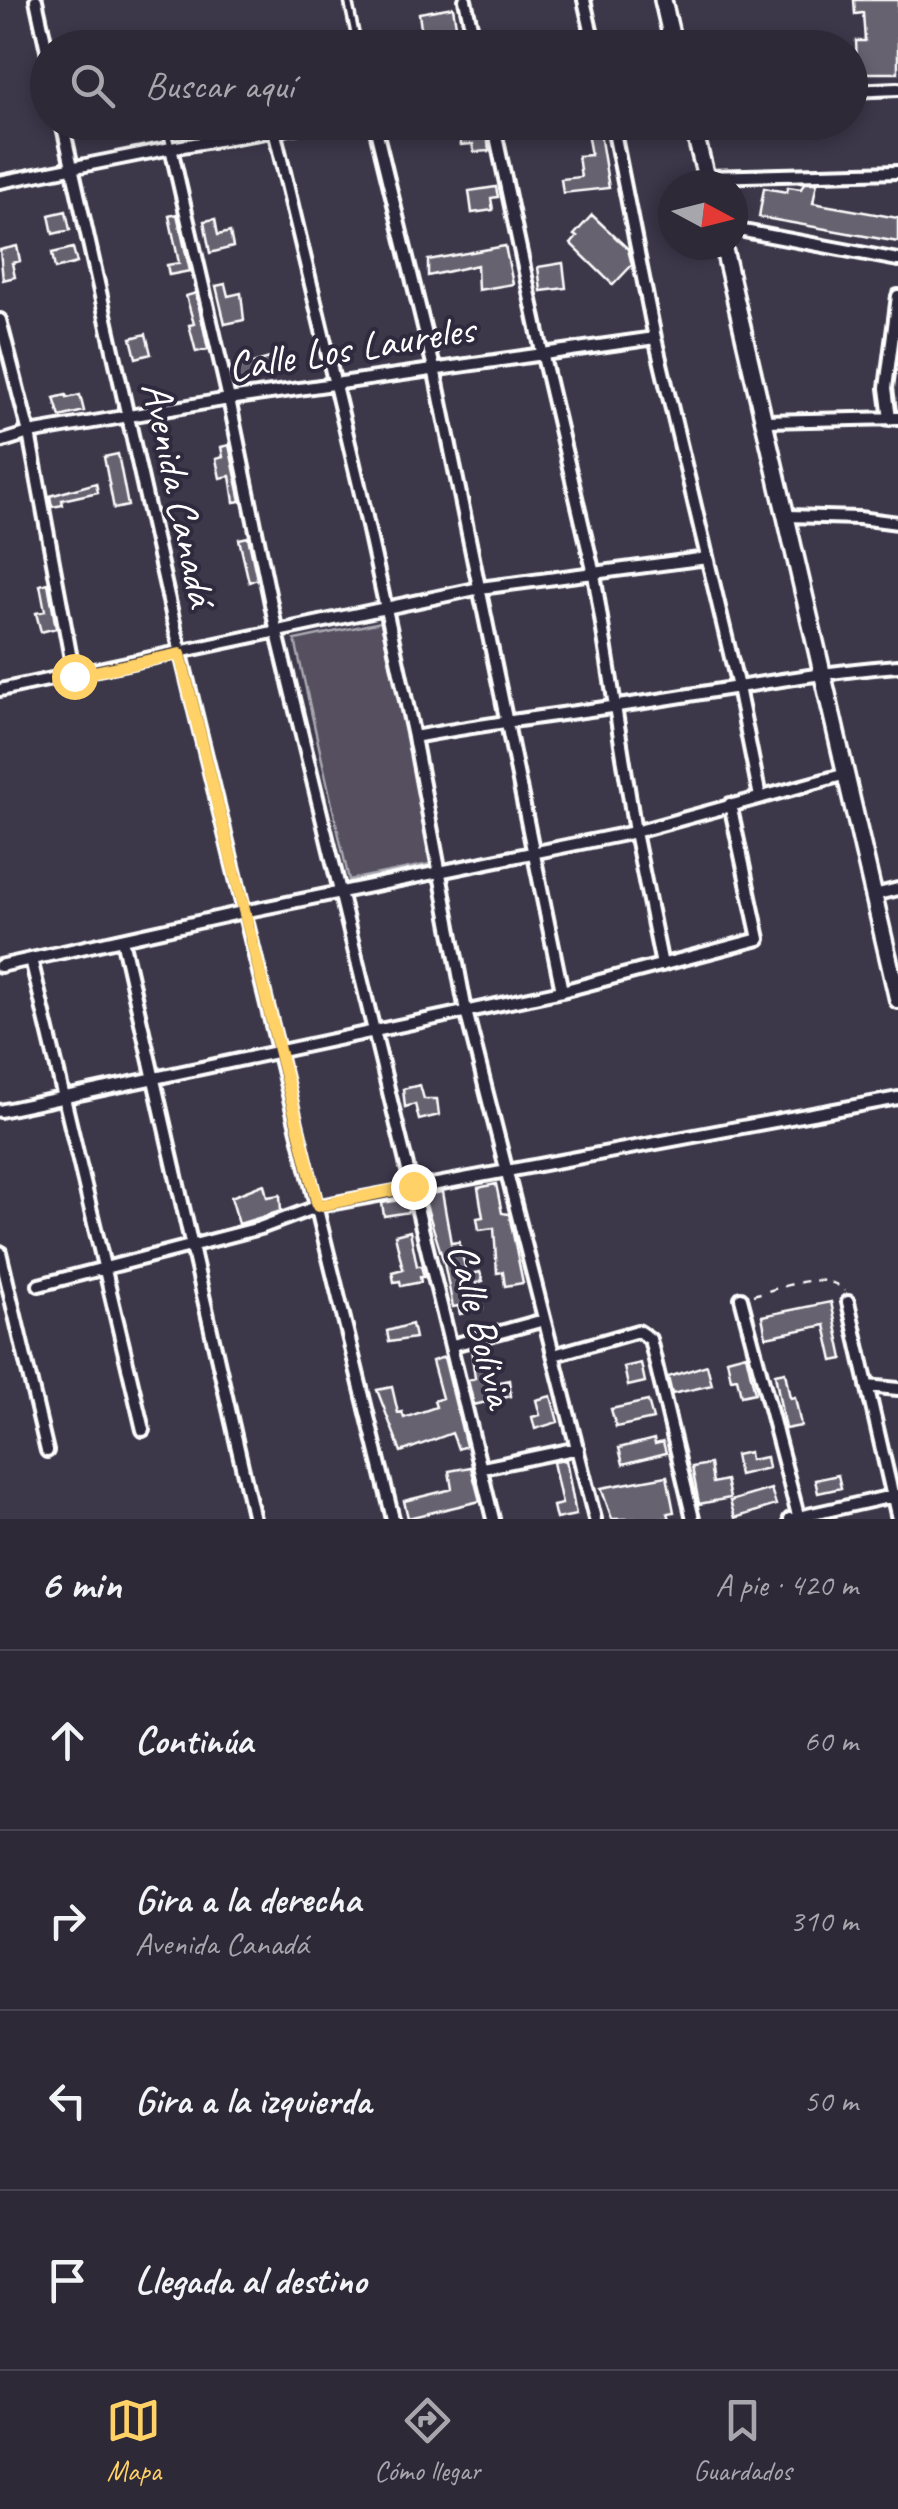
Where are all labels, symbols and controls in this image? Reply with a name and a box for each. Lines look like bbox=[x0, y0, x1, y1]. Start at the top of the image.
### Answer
search box bbox=[30, 30, 868, 140]
icon: search bbox=[65, 58, 120, 113]
text: Buscar aquí bbox=[145, 62, 294, 109]
north arrow bbox=[658, 170, 748, 260]
street label: Calle Los Laureles bbox=[224, 302, 482, 394]
street label: Avenida Canadá bbox=[129, 377, 229, 615]
route start bbox=[52, 654, 98, 700]
route end bbox=[391, 1164, 437, 1210]
street label: Calle Bolivia bbox=[435, 1238, 528, 1416]
text: 6 min bbox=[40, 1558, 121, 1611]
text: A pie · 420 m bbox=[715, 1564, 858, 1605]
icon: ahead bbox=[40, 1713, 95, 1768]
text: Continúa bbox=[135, 1717, 253, 1764]
text: 60 m bbox=[804, 1720, 858, 1761]
text: Gira a la derecha bbox=[135, 1876, 361, 1923]
icon: right bbox=[40, 1893, 95, 1948]
text: 310 m bbox=[789, 1900, 858, 1941]
text: Avenida Canadá bbox=[135, 1923, 309, 1964]
icon: left bbox=[40, 2073, 95, 2128]
text: Gira a la izquierda bbox=[135, 2077, 371, 2124]
text: 50 m bbox=[804, 2080, 858, 2121]
icon: arrive bbox=[40, 2253, 95, 2308]
text: Llegada al destino bbox=[135, 2257, 366, 2304]
tab: Mapa bbox=[106, 2393, 161, 2488]
tab: Cómo llegar bbox=[374, 2393, 480, 2488]
tab: Guardados bbox=[693, 2393, 792, 2488]

